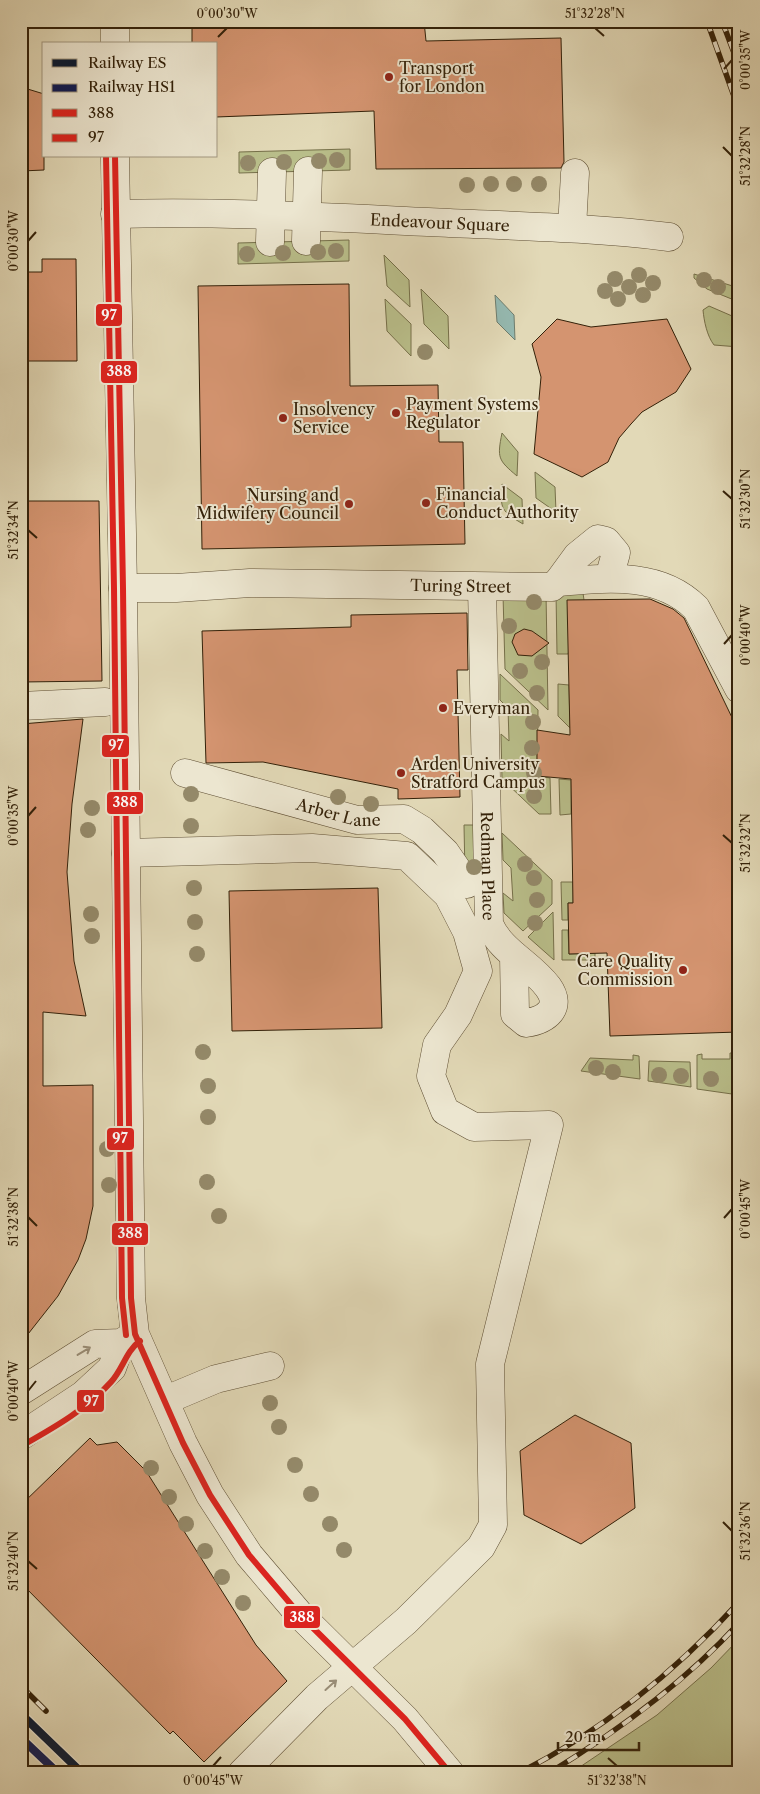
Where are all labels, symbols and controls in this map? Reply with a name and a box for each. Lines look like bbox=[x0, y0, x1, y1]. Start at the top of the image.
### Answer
text: 0°00'30"W bbox=[196, 6, 258, 21]
text: 51°32'28"N bbox=[565, 6, 625, 21]
text: 0°00'35"W bbox=[738, 29, 753, 90]
legend bbox=[42, 42, 218, 158]
text: Railway ES bbox=[88, 53, 166, 72]
place label: Transport for London bbox=[399, 58, 485, 96]
marker: Transport for London bbox=[383, 71, 395, 83]
text: Railway HS1 bbox=[88, 77, 176, 96]
text: 388 bbox=[88, 103, 114, 122]
text: 51°32'28"N bbox=[738, 126, 753, 186]
text: 97 bbox=[88, 127, 105, 146]
street label: Endeavour Square bbox=[370, 209, 510, 235]
text: 0°00'30"W bbox=[6, 210, 21, 272]
line badge: 97 bbox=[95, 303, 123, 327]
text: 97 bbox=[101, 306, 118, 324]
line badge: 388 bbox=[100, 360, 138, 384]
text: 388 bbox=[106, 362, 132, 380]
place label: Payment Systems Regulator bbox=[406, 394, 539, 432]
place label: Insolvency Service bbox=[293, 399, 376, 437]
marker: Payment Systems Regulator bbox=[390, 407, 402, 419]
marker: Insolvency Service bbox=[277, 412, 289, 424]
text: 51°32'30"N bbox=[738, 469, 753, 529]
place label: Financial Conduct Authority bbox=[436, 484, 580, 522]
place label: Nursing and Midwifery Council bbox=[196, 485, 339, 523]
marker: Financial Conduct Authority bbox=[420, 497, 432, 509]
marker: Nursing and Midwifery Council bbox=[343, 498, 355, 510]
text: 51°32'34"N bbox=[6, 500, 21, 560]
street label: Turing Street bbox=[410, 575, 512, 596]
text: 0°00'40"W bbox=[738, 604, 753, 665]
place label: Everyman bbox=[453, 698, 530, 718]
marker: Everyman bbox=[437, 702, 449, 714]
line badge: 97 bbox=[101, 734, 130, 758]
text: 97 bbox=[108, 736, 125, 754]
place label: Arden University Stratford Campus bbox=[410, 754, 545, 792]
marker: Arden University Stratford Campus bbox=[395, 767, 407, 779]
text: 0°00'35"W bbox=[6, 785, 21, 846]
line badge: 388 bbox=[106, 791, 144, 815]
text: 388 bbox=[112, 793, 138, 811]
street label: Arber Lane bbox=[293, 794, 381, 830]
street label: Redman Place bbox=[477, 811, 499, 921]
text: 51°32'32"N bbox=[738, 813, 753, 873]
place label: Care Quality Commission bbox=[577, 951, 674, 989]
marker: Care Quality Commission bbox=[677, 964, 689, 976]
line badge: 97 bbox=[106, 1127, 135, 1151]
text: 97 bbox=[112, 1129, 129, 1147]
text: 0°00'45"W bbox=[738, 1178, 753, 1239]
text: 51°32'38"N bbox=[6, 1187, 21, 1247]
line badge: 388 bbox=[111, 1222, 149, 1246]
text: 388 bbox=[117, 1224, 143, 1242]
one-way arrow bbox=[77, 1345, 91, 1355]
text: 0°00'40"W bbox=[6, 1360, 21, 1421]
line badge: 97 bbox=[76, 1389, 105, 1413]
text: 97 bbox=[83, 1392, 100, 1410]
text: 51°32'36"N bbox=[738, 1501, 753, 1561]
text: 51°32'40"N bbox=[6, 1531, 21, 1591]
line badge: 388 bbox=[283, 1605, 321, 1629]
text: 388 bbox=[289, 1608, 315, 1626]
one-way arrow bbox=[324, 1679, 337, 1691]
scale bar bbox=[558, 1719, 639, 1751]
text: 20 m bbox=[565, 1727, 601, 1746]
text: 0°00'45"W bbox=[183, 1773, 244, 1788]
text: 51°32'38"N bbox=[587, 1773, 647, 1788]

